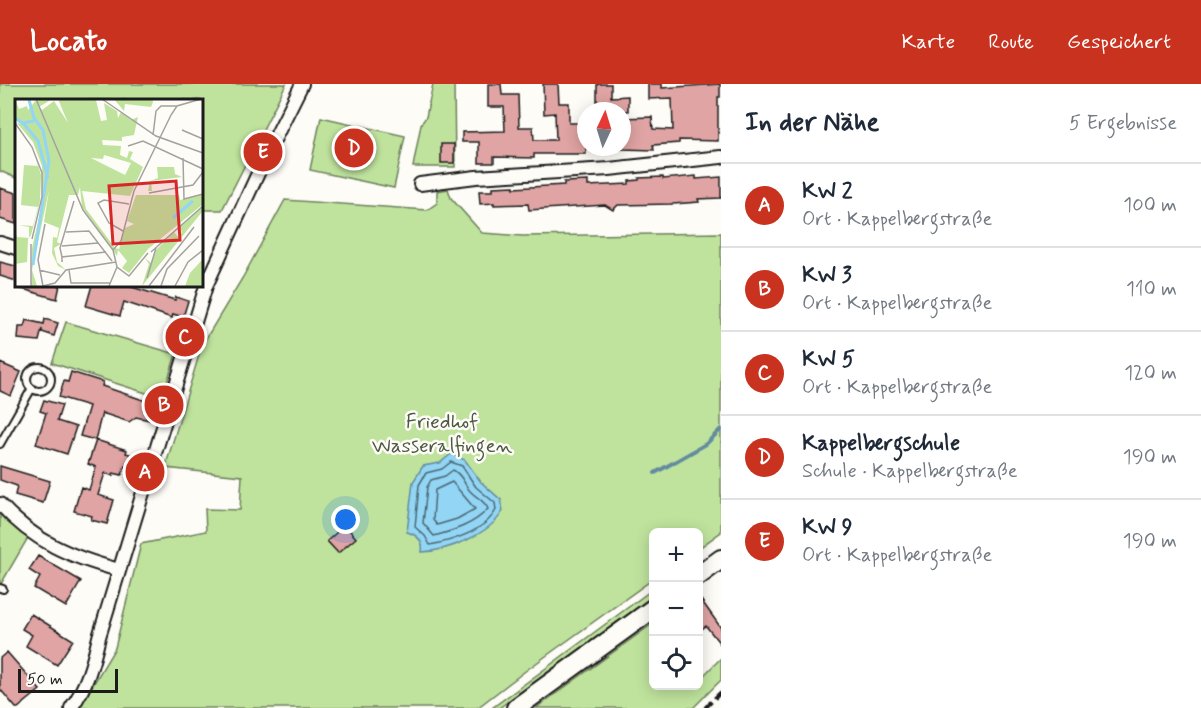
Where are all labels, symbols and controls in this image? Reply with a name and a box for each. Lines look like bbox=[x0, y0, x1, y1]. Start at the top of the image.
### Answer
text: Locato bbox=[30, 24, 107, 61]
text: Karte bbox=[902, 28, 955, 56]
text: Route bbox=[988, 28, 1034, 56]
text: Gespeichert bbox=[1067, 28, 1171, 56]
inset map bbox=[15, 99, 202, 286]
north arrow bbox=[577, 102, 631, 156]
text: In der Nähe bbox=[745, 106, 879, 140]
text: 5 Ergebnisse bbox=[1069, 110, 1177, 137]
pin: D bbox=[334, 126, 374, 170]
pin: E bbox=[244, 130, 282, 174]
text: KW 2 bbox=[802, 178, 853, 206]
text: A bbox=[758, 192, 771, 219]
text: 100 m bbox=[1123, 192, 1177, 219]
text: Ort · Kappelbergstraße bbox=[802, 206, 992, 233]
text: KW 3 bbox=[802, 262, 852, 290]
text: B bbox=[758, 276, 771, 303]
text: 110 m bbox=[1126, 276, 1177, 303]
text: Ort · Kappelbergstraße bbox=[802, 290, 992, 317]
pin: C bbox=[166, 314, 204, 360]
text: KW 5 bbox=[802, 346, 855, 374]
text: C bbox=[757, 360, 772, 387]
text: 120 m bbox=[1124, 360, 1177, 387]
text: Ort · Kappelbergstraße bbox=[802, 374, 992, 401]
pin: B bbox=[144, 382, 184, 428]
park label: Friedhof Wasseralfingen bbox=[372, 408, 513, 462]
text: Kappelbergschule bbox=[802, 430, 960, 458]
text: D bbox=[758, 444, 771, 471]
text: 190 m bbox=[1123, 444, 1177, 471]
pin: A bbox=[126, 450, 164, 494]
text: Schule · Kappelbergstraße bbox=[802, 458, 1018, 485]
your location bbox=[331, 505, 360, 534]
text: KW 9 bbox=[802, 514, 853, 542]
map controls bbox=[649, 528, 703, 690]
button: + bbox=[649, 528, 703, 582]
text: E bbox=[759, 528, 770, 555]
text: 190 m bbox=[1123, 528, 1177, 555]
text: Ort · Kappelbergstraße bbox=[802, 542, 992, 569]
button: − bbox=[649, 582, 703, 636]
button: locate bbox=[649, 636, 703, 690]
scale bar bbox=[18, 666, 118, 694]
text: 50 m bbox=[27, 669, 63, 690]

